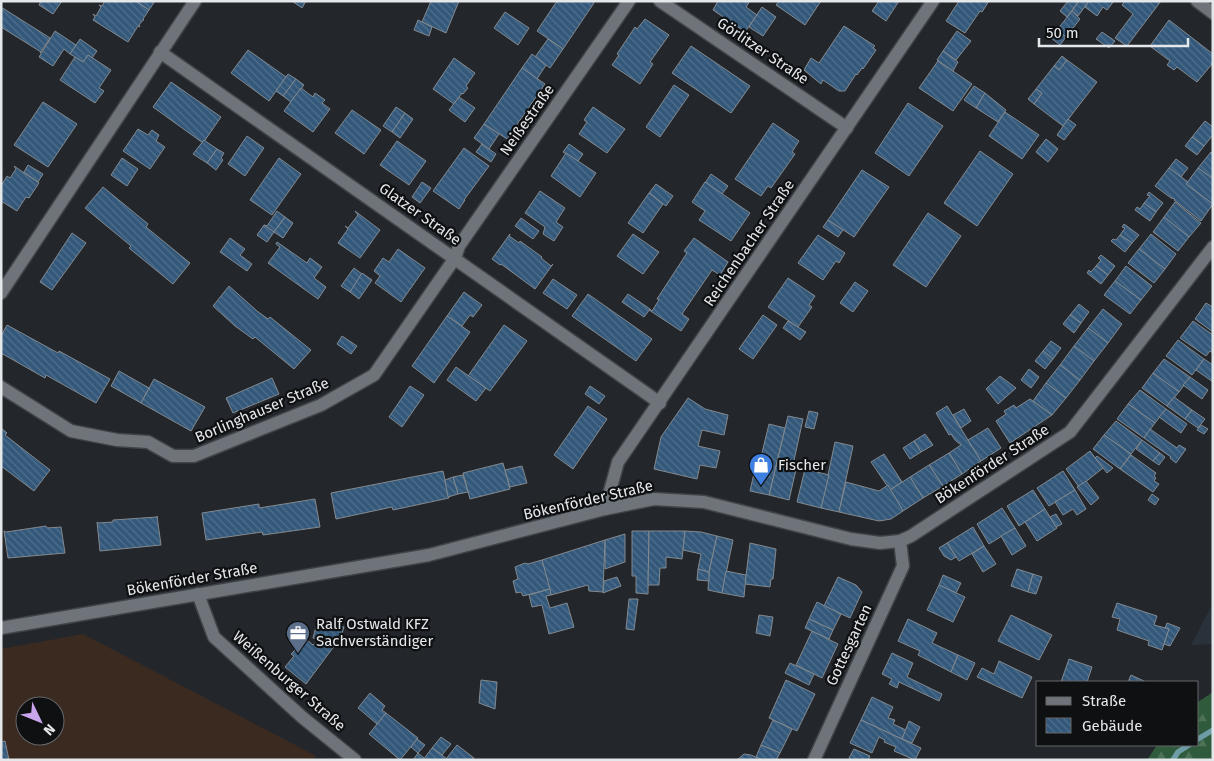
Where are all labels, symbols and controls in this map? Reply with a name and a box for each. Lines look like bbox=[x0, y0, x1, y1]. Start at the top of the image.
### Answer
street label: Görlitzer Straße bbox=[714, 14, 812, 88]
scale bar bbox=[1039, 15, 1188, 47]
text: 50 m bbox=[1046, 24, 1079, 42]
street label: Neißestraße bbox=[496, 81, 558, 159]
street label: Reichenbacher Straße bbox=[700, 176, 798, 310]
street label: Glatzer Straße bbox=[376, 179, 464, 249]
street label: Borlinghauser Straße bbox=[192, 374, 332, 446]
street label: Bökenförder Straße bbox=[932, 420, 1052, 508]
shop icon: Fischer bbox=[748, 452, 774, 486]
place label: Fischer bbox=[778, 456, 826, 474]
street label: Bökenförder Straße bbox=[521, 476, 655, 524]
street label: Bökenförder Straße bbox=[125, 559, 259, 599]
street label: Gottesgarten bbox=[822, 601, 876, 689]
place label: Ralf Ostwald KFZ Sachverständiger bbox=[316, 615, 433, 650]
office icon: Ralf Ostwald KFZ Sachverständiger bbox=[285, 620, 311, 654]
street label: Weißenburger Straße bbox=[229, 627, 349, 735]
legend bbox=[1036, 681, 1199, 746]
text: Straße bbox=[1082, 692, 1126, 710]
north arrow bbox=[15, 696, 65, 746]
text: Gebäude bbox=[1082, 717, 1142, 735]
text: N bbox=[40, 720, 59, 739]

